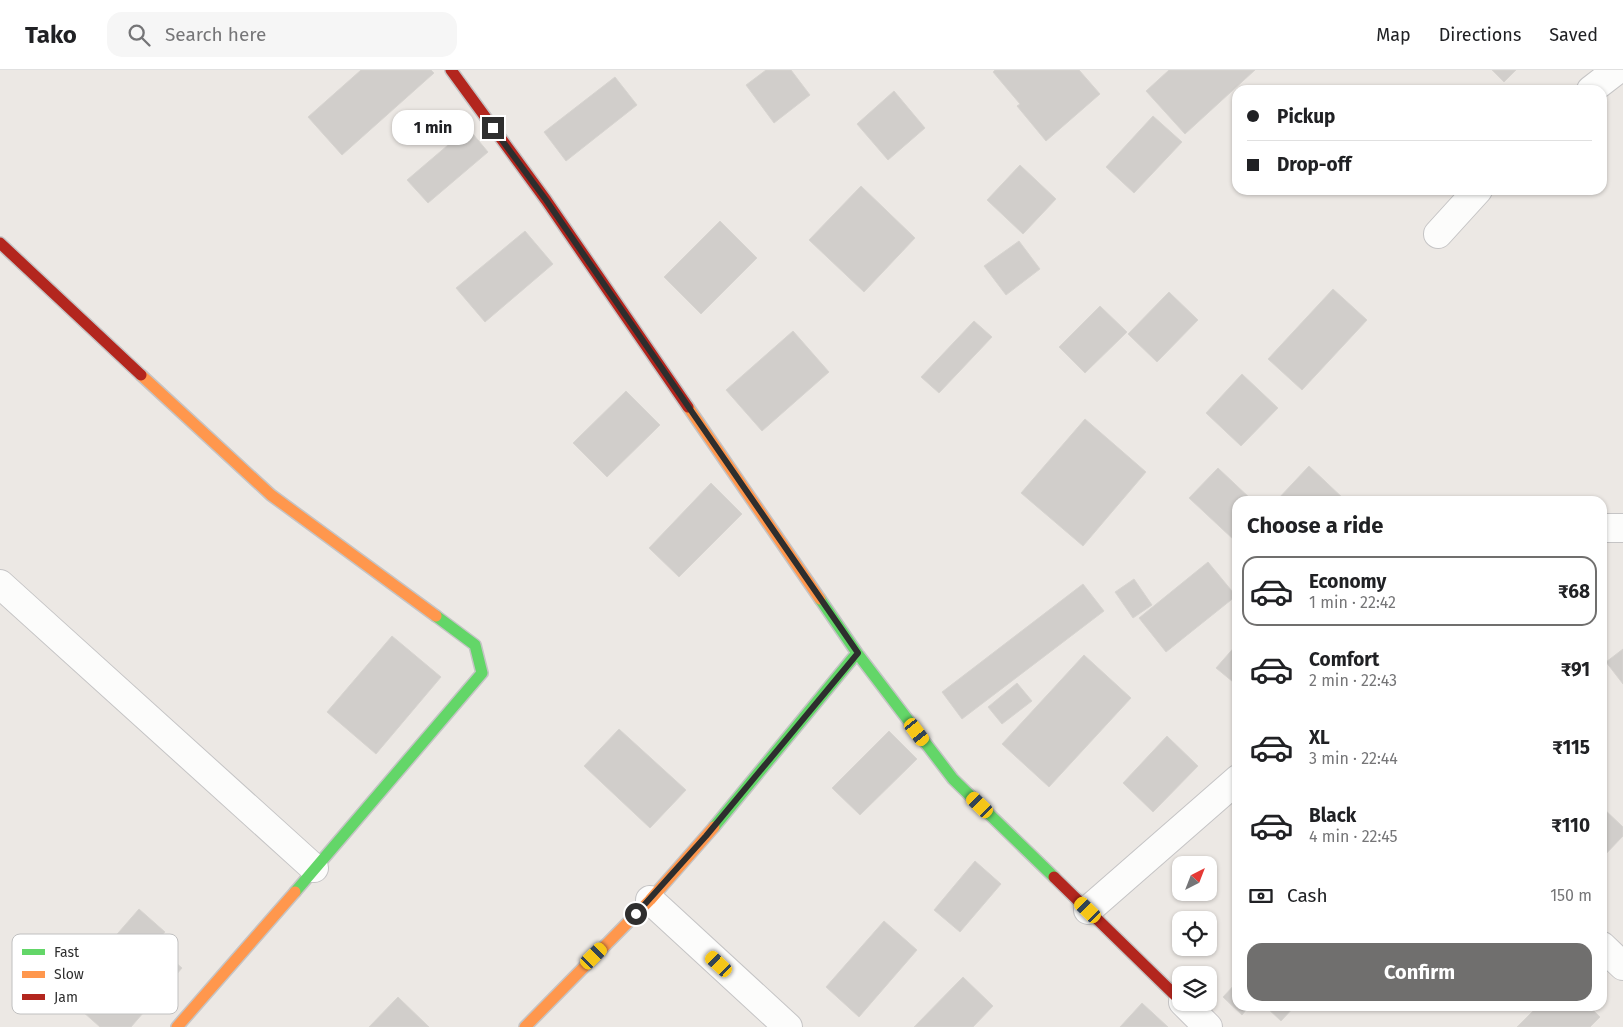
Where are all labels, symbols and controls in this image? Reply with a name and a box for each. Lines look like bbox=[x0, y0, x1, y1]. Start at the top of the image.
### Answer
search box bbox=[107, 12, 457, 57]
text: Tako bbox=[25, 21, 77, 49]
icon: search bbox=[125, 21, 153, 49]
text: Search here bbox=[165, 23, 266, 46]
text: Map bbox=[1376, 24, 1411, 46]
text: Directions bbox=[1439, 24, 1521, 46]
text: Saved bbox=[1549, 24, 1598, 46]
text: Pickup bbox=[1277, 105, 1335, 128]
callout: 1 min bbox=[393, 110, 476, 146]
route end bbox=[482, 117, 504, 139]
text: 1 min bbox=[414, 118, 452, 137]
text: Drop-off bbox=[1277, 153, 1351, 176]
text: Choose a ride bbox=[1247, 512, 1383, 539]
icon: car bbox=[1249, 569, 1294, 614]
text: Economy bbox=[1309, 570, 1386, 593]
text: ₹68 bbox=[1558, 580, 1590, 603]
text: 1 min · 22:42 bbox=[1309, 593, 1396, 612]
icon: car bbox=[1249, 647, 1294, 692]
text: Comfort bbox=[1309, 648, 1379, 671]
text: ₹91 bbox=[1561, 658, 1590, 681]
text: 2 min · 22:43 bbox=[1309, 671, 1397, 690]
car bbox=[901, 716, 932, 748]
icon: car bbox=[1249, 725, 1294, 770]
text: XL bbox=[1309, 726, 1330, 749]
text: ₹115 bbox=[1552, 736, 1590, 759]
text: 3 min · 22:44 bbox=[1309, 749, 1398, 768]
car bbox=[963, 789, 996, 821]
icon: car bbox=[1249, 803, 1294, 848]
text: Black bbox=[1309, 804, 1356, 827]
text: ₹110 bbox=[1551, 814, 1590, 837]
text: 4 min · 22:45 bbox=[1309, 827, 1398, 846]
north arrow bbox=[1172, 856, 1218, 901]
map controls bbox=[1172, 856, 1217, 1011]
icon: cash bbox=[1247, 882, 1275, 910]
text: Cash bbox=[1287, 884, 1328, 907]
text: 150 m bbox=[1550, 886, 1592, 905]
car bbox=[1072, 894, 1104, 926]
route start bbox=[625, 903, 647, 925]
button: locate bbox=[1172, 911, 1217, 956]
legend bbox=[12, 934, 178, 1014]
car bbox=[578, 940, 609, 972]
button: Confirm bbox=[1247, 943, 1592, 1001]
text: Fast bbox=[54, 944, 80, 961]
car bbox=[702, 948, 735, 980]
text: Slow bbox=[54, 966, 84, 983]
button: layers bbox=[1172, 966, 1217, 1011]
text: Jam bbox=[54, 989, 78, 1006]

